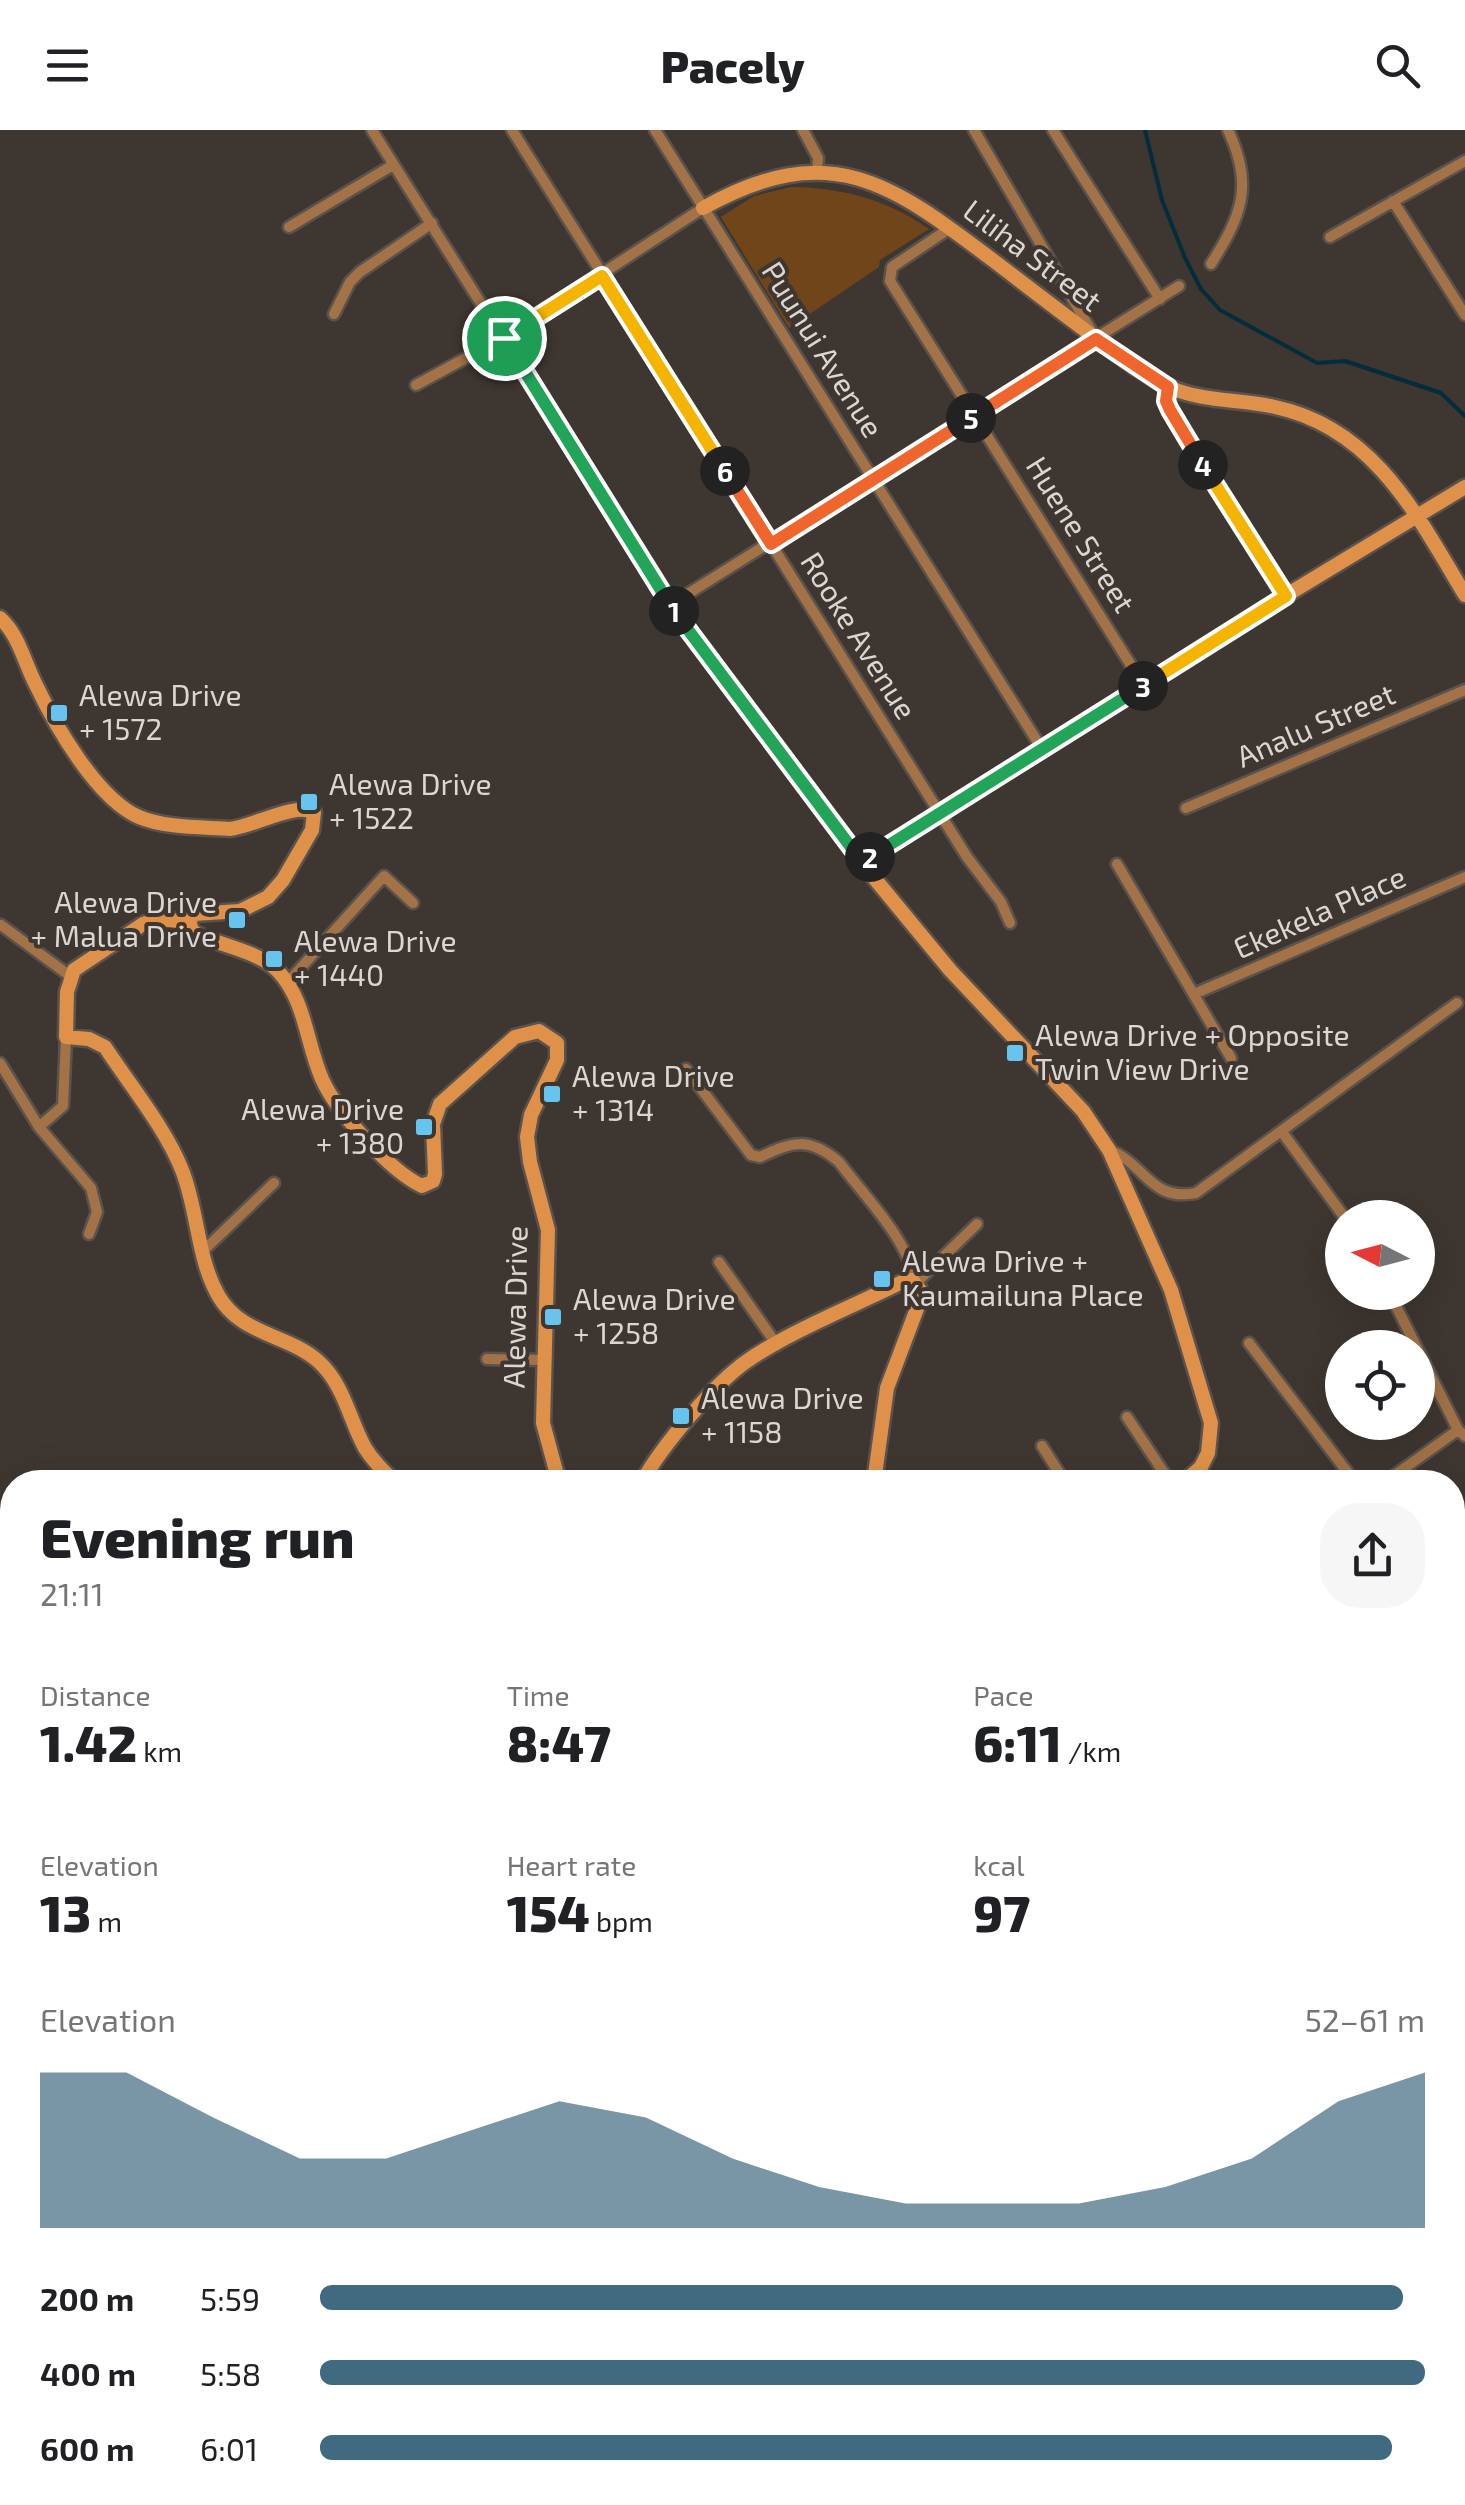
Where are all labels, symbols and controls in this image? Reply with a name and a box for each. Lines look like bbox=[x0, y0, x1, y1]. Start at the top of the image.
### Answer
icon: menu bbox=[40, 38, 95, 93]
text: Pacely bbox=[660, 38, 805, 92]
icon: search bbox=[1370, 38, 1425, 93]
street label: Liliha Street bbox=[957, 191, 1109, 318]
street label: Puunui Avenue bbox=[755, 254, 892, 443]
pin bbox=[462, 296, 547, 381]
icon: arrive bbox=[477, 311, 532, 366]
pin: 5 bbox=[946, 393, 996, 443]
text: 5 bbox=[963, 401, 979, 435]
pin: 4 bbox=[1178, 440, 1228, 490]
pin: 6 bbox=[700, 446, 750, 496]
text: 4 bbox=[1194, 448, 1212, 482]
street label: Huene Street bbox=[1020, 449, 1144, 618]
text: 6 bbox=[717, 454, 733, 488]
street label: Rooke Avenue bbox=[794, 545, 925, 725]
pin: 1 bbox=[649, 586, 699, 636]
text: 1 bbox=[668, 594, 680, 628]
pin: 3 bbox=[1118, 661, 1168, 711]
text: 3 bbox=[1135, 669, 1151, 703]
street label: Analu Street bbox=[1231, 675, 1400, 774]
place label: Alewa Drive + 1572 bbox=[79, 676, 242, 746]
marker: Alewa Drive + 1572 bbox=[48, 702, 70, 724]
place label: Alewa Drive + 1522 bbox=[329, 765, 492, 835]
marker: Alewa Drive + 1522 bbox=[298, 791, 320, 813]
pin: 2 bbox=[845, 832, 895, 882]
text: 2 bbox=[862, 840, 878, 874]
street label: Ekekela Place bbox=[1228, 857, 1411, 965]
place label: Alewa Drive + Malua Drive bbox=[31, 883, 217, 953]
marker: Alewa Drive + Malua Drive bbox=[226, 909, 248, 931]
place label: Alewa Drive + 1440 bbox=[294, 922, 457, 992]
marker: Alewa Drive + 1440 bbox=[263, 948, 285, 970]
place label: Alewa Drive + Opposite Twin View Drive bbox=[1035, 1016, 1350, 1086]
marker: Alewa Drive + Opposite Twin View Drive bbox=[1004, 1042, 1026, 1064]
place label: Alewa Drive + 1314 bbox=[572, 1057, 735, 1127]
marker: Alewa Drive + 1314 bbox=[541, 1083, 563, 1105]
place label: Alewa Drive + 1380 bbox=[241, 1090, 404, 1160]
marker: Alewa Drive + 1380 bbox=[413, 1116, 435, 1138]
north arrow bbox=[1325, 1200, 1435, 1310]
map controls bbox=[1325, 1200, 1435, 1440]
street label: Alewa Drive bbox=[495, 1225, 533, 1389]
place label: Alewa Drive + Kaumailuna Place bbox=[902, 1242, 1144, 1312]
marker: Alewa Drive + Kaumailuna Place bbox=[871, 1268, 893, 1290]
place label: Alewa Drive + 1258 bbox=[573, 1280, 736, 1350]
marker: Alewa Drive + 1258 bbox=[542, 1306, 564, 1328]
button: locate bbox=[1325, 1330, 1435, 1440]
place label: Alewa Drive + 1158 bbox=[701, 1379, 864, 1449]
marker: Alewa Drive + 1158 bbox=[670, 1405, 692, 1427]
text: Evening run bbox=[40, 1503, 355, 1569]
button: share bbox=[1320, 1503, 1425, 1608]
text: 21:11 bbox=[40, 1574, 104, 1612]
text: Distance bbox=[40, 1678, 151, 1712]
text: Time bbox=[507, 1678, 569, 1712]
text: Pace bbox=[973, 1678, 1034, 1712]
text: 1.42 bbox=[40, 1712, 137, 1772]
text: 8:47 bbox=[507, 1712, 611, 1772]
text: 6:11 bbox=[973, 1712, 1062, 1772]
text: km bbox=[137, 1734, 182, 1768]
text: /km bbox=[1062, 1734, 1121, 1768]
text: Elevation bbox=[40, 1848, 159, 1882]
text: Heart rate bbox=[507, 1848, 636, 1882]
text: kcal bbox=[973, 1848, 1025, 1882]
text: 13 bbox=[40, 1882, 91, 1942]
text: 154 bbox=[507, 1882, 590, 1942]
text: 97 bbox=[973, 1882, 1030, 1942]
text: m bbox=[91, 1904, 122, 1938]
text: bpm bbox=[590, 1904, 653, 1938]
text: Elevation bbox=[40, 2000, 176, 2038]
text: 52–61 m bbox=[1305, 2000, 1425, 2038]
text: 200 m bbox=[40, 2279, 134, 2317]
text: 5:59 bbox=[200, 2279, 260, 2317]
text: 400 m bbox=[40, 2354, 136, 2392]
text: 5:58 bbox=[200, 2354, 261, 2392]
text: 600 m bbox=[40, 2429, 134, 2467]
text: 6:01 bbox=[200, 2429, 258, 2467]

